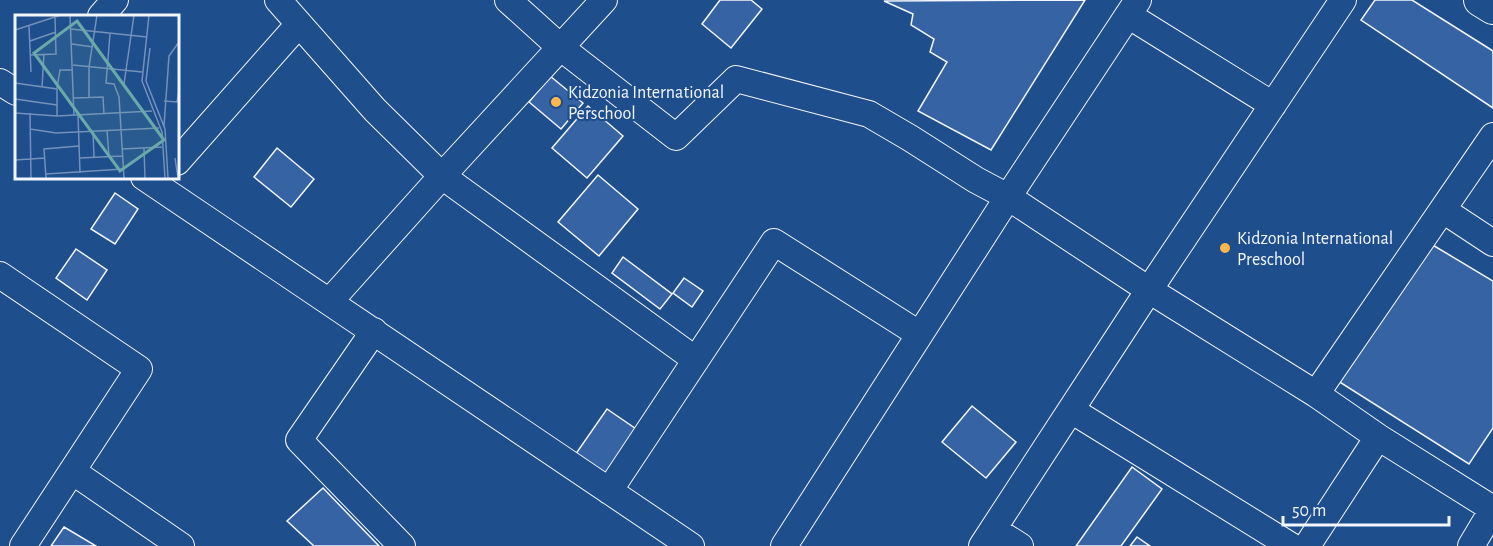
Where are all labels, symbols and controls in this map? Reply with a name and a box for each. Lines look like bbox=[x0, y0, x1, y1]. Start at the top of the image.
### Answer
inset map bbox=[15, 15, 178, 178]
place label: Kidzonia International Perschool bbox=[568, 84, 724, 123]
marker: Kidzonia International Perschool bbox=[549, 95, 563, 109]
place label: Kidzonia International Preschool bbox=[1237, 230, 1393, 269]
marker: Kidzonia International Preschool bbox=[1218, 241, 1232, 255]
scale bar bbox=[1283, 489, 1450, 527]
text: 50 m bbox=[1292, 502, 1326, 520]

